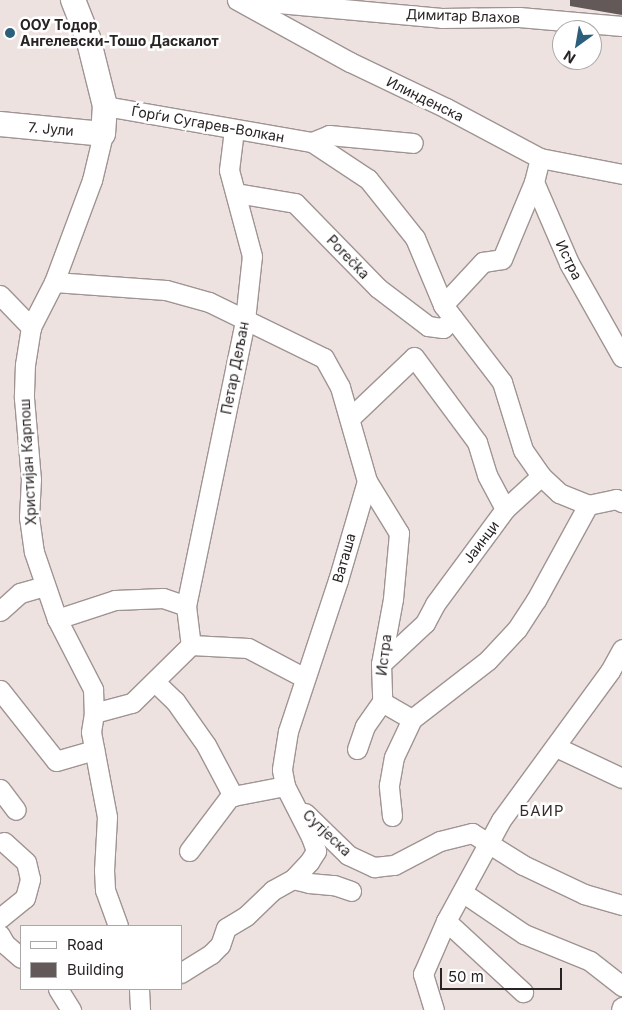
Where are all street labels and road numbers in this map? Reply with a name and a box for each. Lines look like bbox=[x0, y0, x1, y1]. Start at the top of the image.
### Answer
street label: Димитар Влахов bbox=[406, 6, 520, 26]
street label: Илинденска bbox=[384, 73, 466, 125]
street label: Ѓорѓи Сугарев-Волкан bbox=[130, 102, 286, 146]
street label: 7. Јули bbox=[28, 119, 74, 139]
street label: Porečka bbox=[323, 232, 373, 282]
street label: Истра bbox=[552, 238, 586, 282]
street label: Петар Дељан bbox=[218, 320, 252, 416]
street label: Христијан Карпош bbox=[16, 398, 40, 526]
street label: Јаинци bbox=[460, 517, 502, 567]
street label: Ваташа bbox=[329, 531, 359, 585]
street label: Истра bbox=[373, 633, 395, 677]
street label: Сутјеска bbox=[299, 806, 355, 860]

